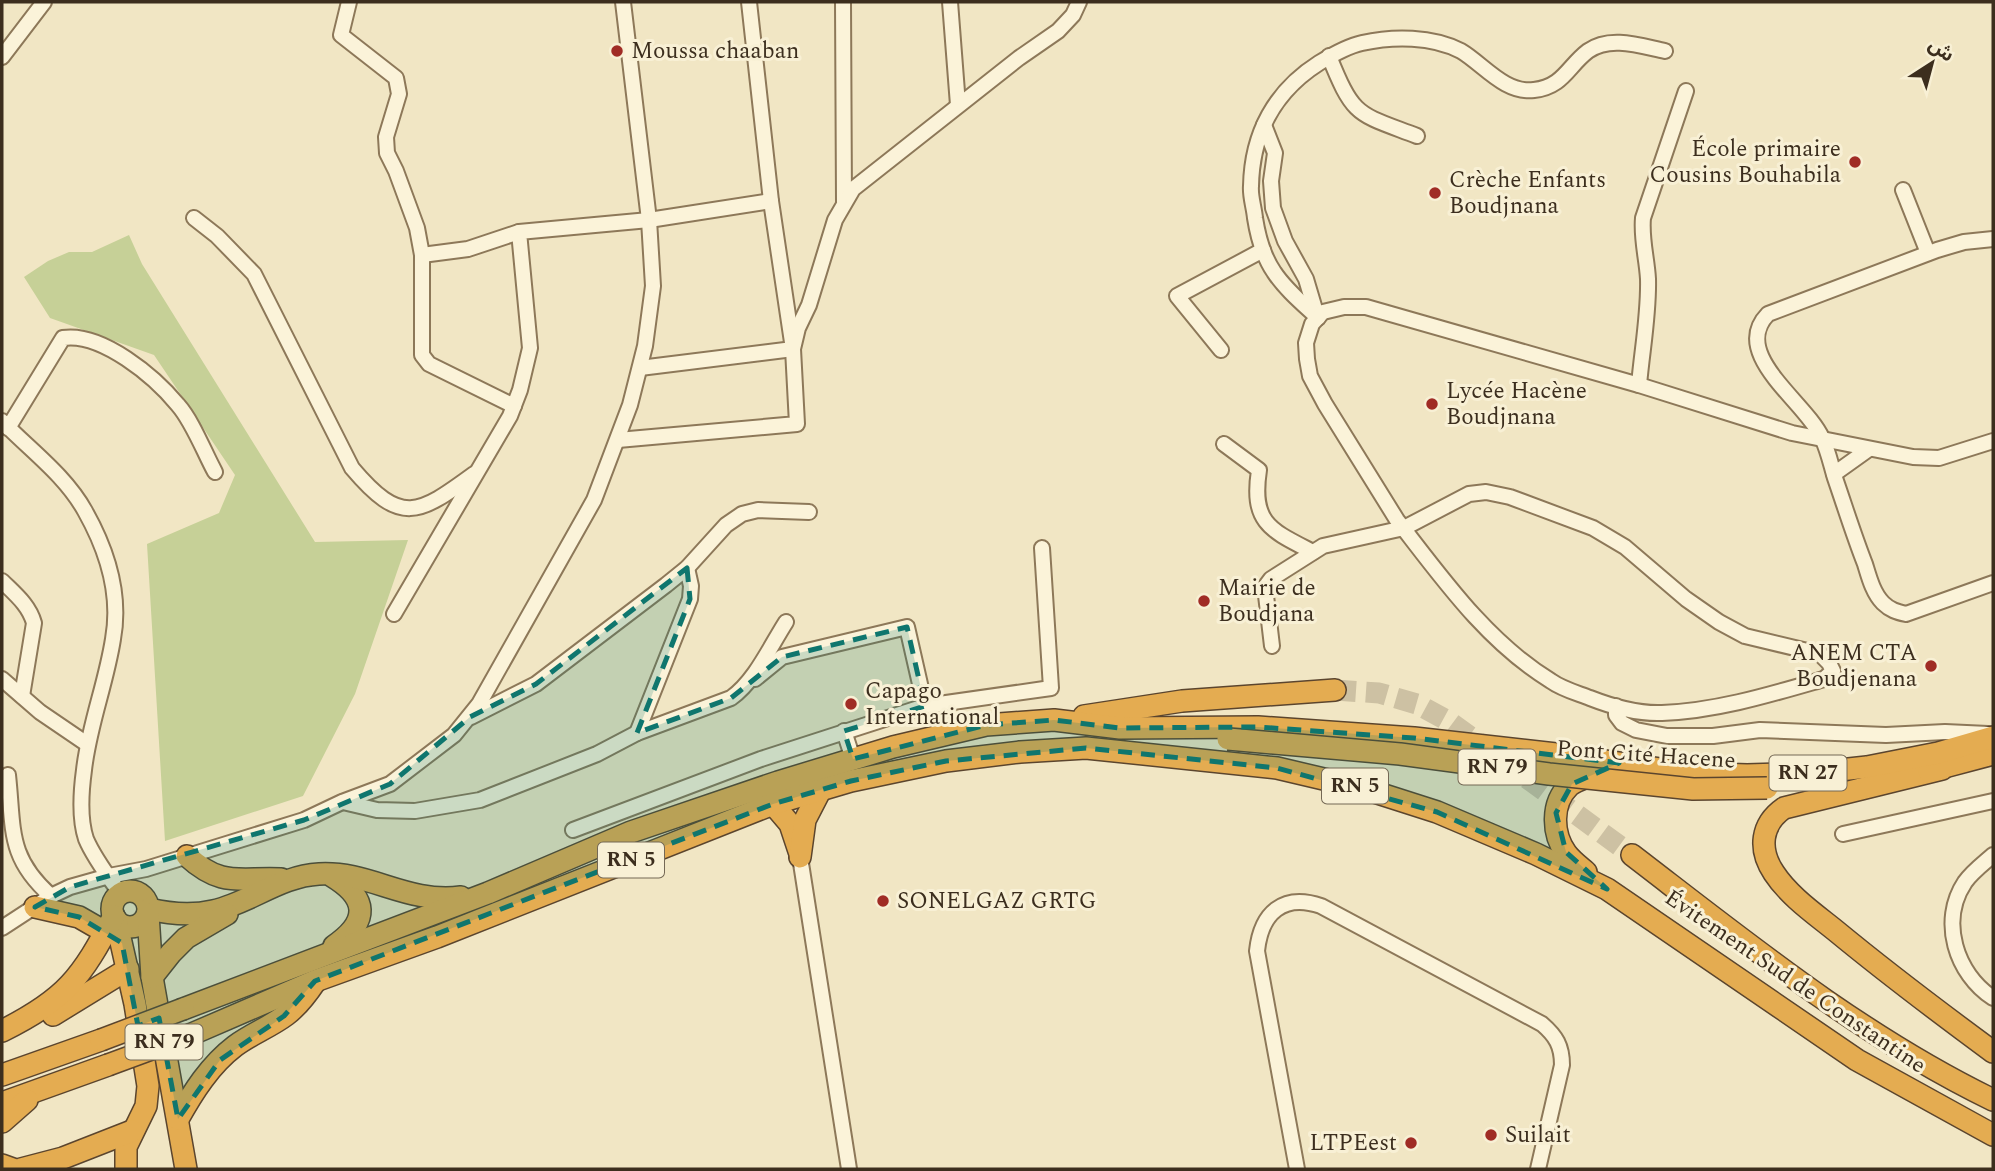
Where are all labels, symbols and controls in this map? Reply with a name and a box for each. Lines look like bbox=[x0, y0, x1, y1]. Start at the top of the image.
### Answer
north arrow bbox=[1897, 28, 1967, 98]
text: ش bbox=[1922, 31, 1960, 70]
place label: Moussa chaaban bbox=[631, 34, 799, 69]
marker: Moussa chaaban bbox=[609, 43, 625, 59]
place label: École primaire Cousins Bouhabila bbox=[1650, 132, 1841, 193]
marker: École primaire Cousins Bouhabila bbox=[1847, 154, 1863, 170]
place label: Crèche Enfants Boudjnana bbox=[1449, 163, 1606, 224]
marker: Crèche Enfants Boudjnana bbox=[1427, 185, 1443, 201]
place label: Lycée Hacène Boudjnana bbox=[1446, 374, 1587, 435]
marker: Lycée Hacène Boudjnana bbox=[1424, 396, 1440, 412]
place label: Mairie de Boudjana bbox=[1218, 571, 1316, 632]
marker: Mairie de Boudjana bbox=[1196, 593, 1212, 609]
place label: ANEM CTA Boudjenana bbox=[1791, 636, 1917, 697]
marker: ANEM CTA Boudjenana bbox=[1923, 658, 1939, 674]
place label: Capago International bbox=[865, 674, 999, 735]
marker: Capago International bbox=[843, 696, 859, 712]
street label: Pont Cité Hacene bbox=[1555, 731, 1737, 779]
road number: RN 79 bbox=[1458, 750, 1536, 784]
road number: RN 27 bbox=[1770, 756, 1846, 790]
road number: RN 5 bbox=[1322, 768, 1388, 804]
road number: RN 5 bbox=[598, 842, 664, 878]
street label: Évitement Sud de Constantine bbox=[1657, 881, 1933, 1083]
place label: SONELGAZ GRTG bbox=[897, 884, 1096, 919]
marker: SONELGAZ GRTG bbox=[875, 893, 891, 909]
road number: RN 79 bbox=[125, 1024, 202, 1060]
place label: Suilait bbox=[1505, 1118, 1571, 1153]
place label: LTPEest bbox=[1309, 1126, 1397, 1161]
marker: Suilait bbox=[1483, 1127, 1499, 1143]
marker: LTPEest bbox=[1403, 1135, 1419, 1151]

